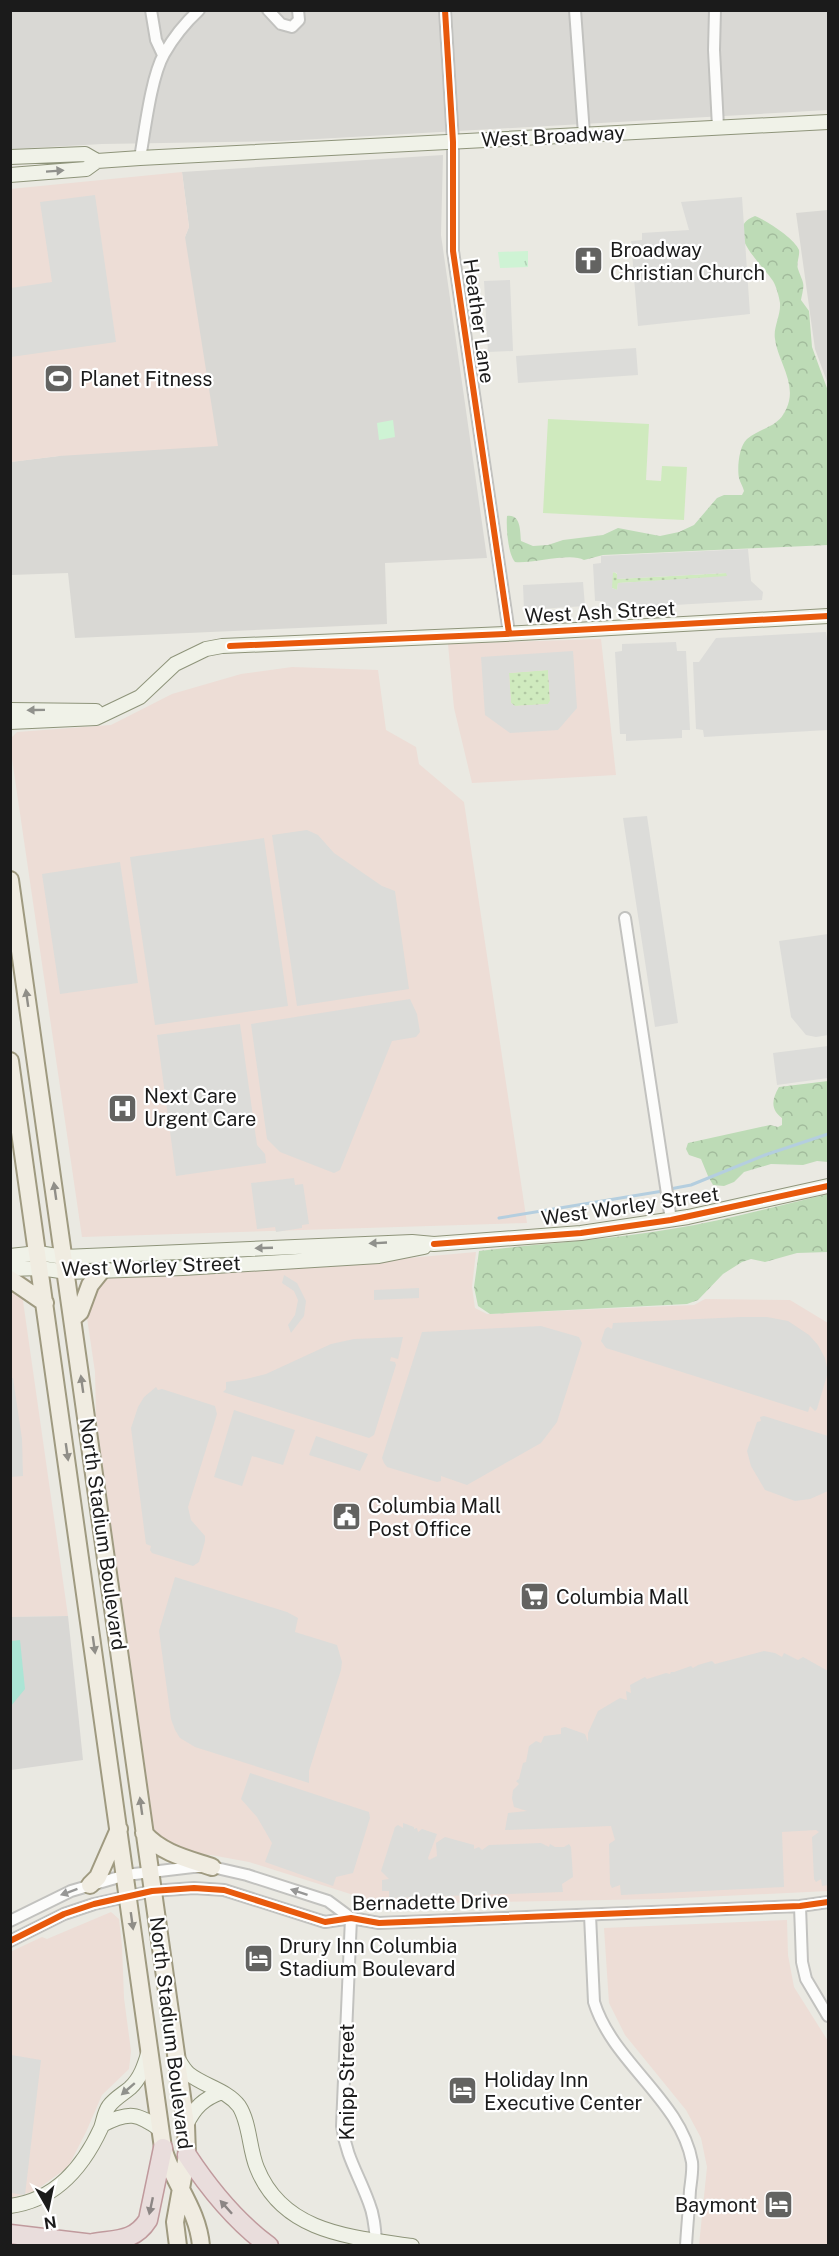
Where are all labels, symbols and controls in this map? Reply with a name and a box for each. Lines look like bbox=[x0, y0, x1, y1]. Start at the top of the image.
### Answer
street label: West Broadway bbox=[480, 120, 626, 152]
one-way arrow bbox=[46, 167, 65, 176]
place label: Broadway Christian Church bbox=[610, 238, 765, 285]
church icon: Broadway Christian Church bbox=[573, 245, 605, 277]
street label: Heather Lane bbox=[458, 257, 500, 385]
sports icon: Planet Fitness bbox=[43, 363, 75, 395]
place label: Planet Fitness bbox=[80, 367, 212, 391]
street label: West Ash Street bbox=[524, 596, 676, 628]
one-way arrow bbox=[27, 705, 46, 715]
one-way arrow bbox=[23, 989, 32, 1008]
place label: Next Care Urgent Care bbox=[144, 1084, 256, 1131]
hospital icon: Next Care Urgent Care bbox=[107, 1092, 139, 1124]
one-way arrow bbox=[50, 1182, 60, 1201]
street label: West Worley Street bbox=[539, 1182, 721, 1230]
one-way arrow bbox=[369, 1239, 388, 1248]
one-way arrow bbox=[255, 1244, 274, 1253]
street label: West Worley Street bbox=[61, 1251, 241, 1281]
one-way arrow bbox=[78, 1375, 87, 1394]
street label: North Stadium Boulevard bbox=[75, 1416, 131, 1652]
one-way arrow bbox=[62, 1442, 71, 1461]
place label: Columbia Mall Post Office bbox=[368, 1494, 501, 1541]
public building icon: Columbia Mall Post Office bbox=[331, 1501, 363, 1533]
supermarket icon: Columbia Mall bbox=[519, 1581, 551, 1613]
place label: Columbia Mall bbox=[556, 1585, 689, 1609]
one-way arrow bbox=[89, 1635, 98, 1654]
one-way arrow bbox=[136, 1797, 145, 1816]
one-way arrow bbox=[290, 1887, 308, 1896]
one-way arrow bbox=[60, 1888, 78, 1898]
street label: Bernadette Drive bbox=[352, 1889, 508, 1915]
one-way arrow bbox=[128, 1912, 137, 1931]
street label: North Stadium Boulevard bbox=[145, 1915, 197, 2151]
place label: Drury Inn Columbia Stadium Boulevard bbox=[279, 1934, 457, 1981]
hotel icon: Drury Inn Columbia Stadium Boulevard bbox=[242, 1942, 274, 1974]
street label: Knipp Street bbox=[335, 2023, 359, 2141]
place label: Holiday Inn Executive Center bbox=[484, 2068, 643, 2115]
hotel icon: Holiday Inn Executive Center bbox=[447, 2075, 479, 2107]
one-way arrow bbox=[120, 2082, 136, 2095]
north arrow bbox=[18, 2178, 78, 2238]
hotel icon: Baymont bbox=[762, 2189, 794, 2221]
place label: Baymont bbox=[675, 2193, 757, 2217]
one-way arrow bbox=[146, 2196, 155, 2215]
one-way arrow bbox=[219, 2199, 233, 2214]
text: N bbox=[43, 2212, 58, 2233]

